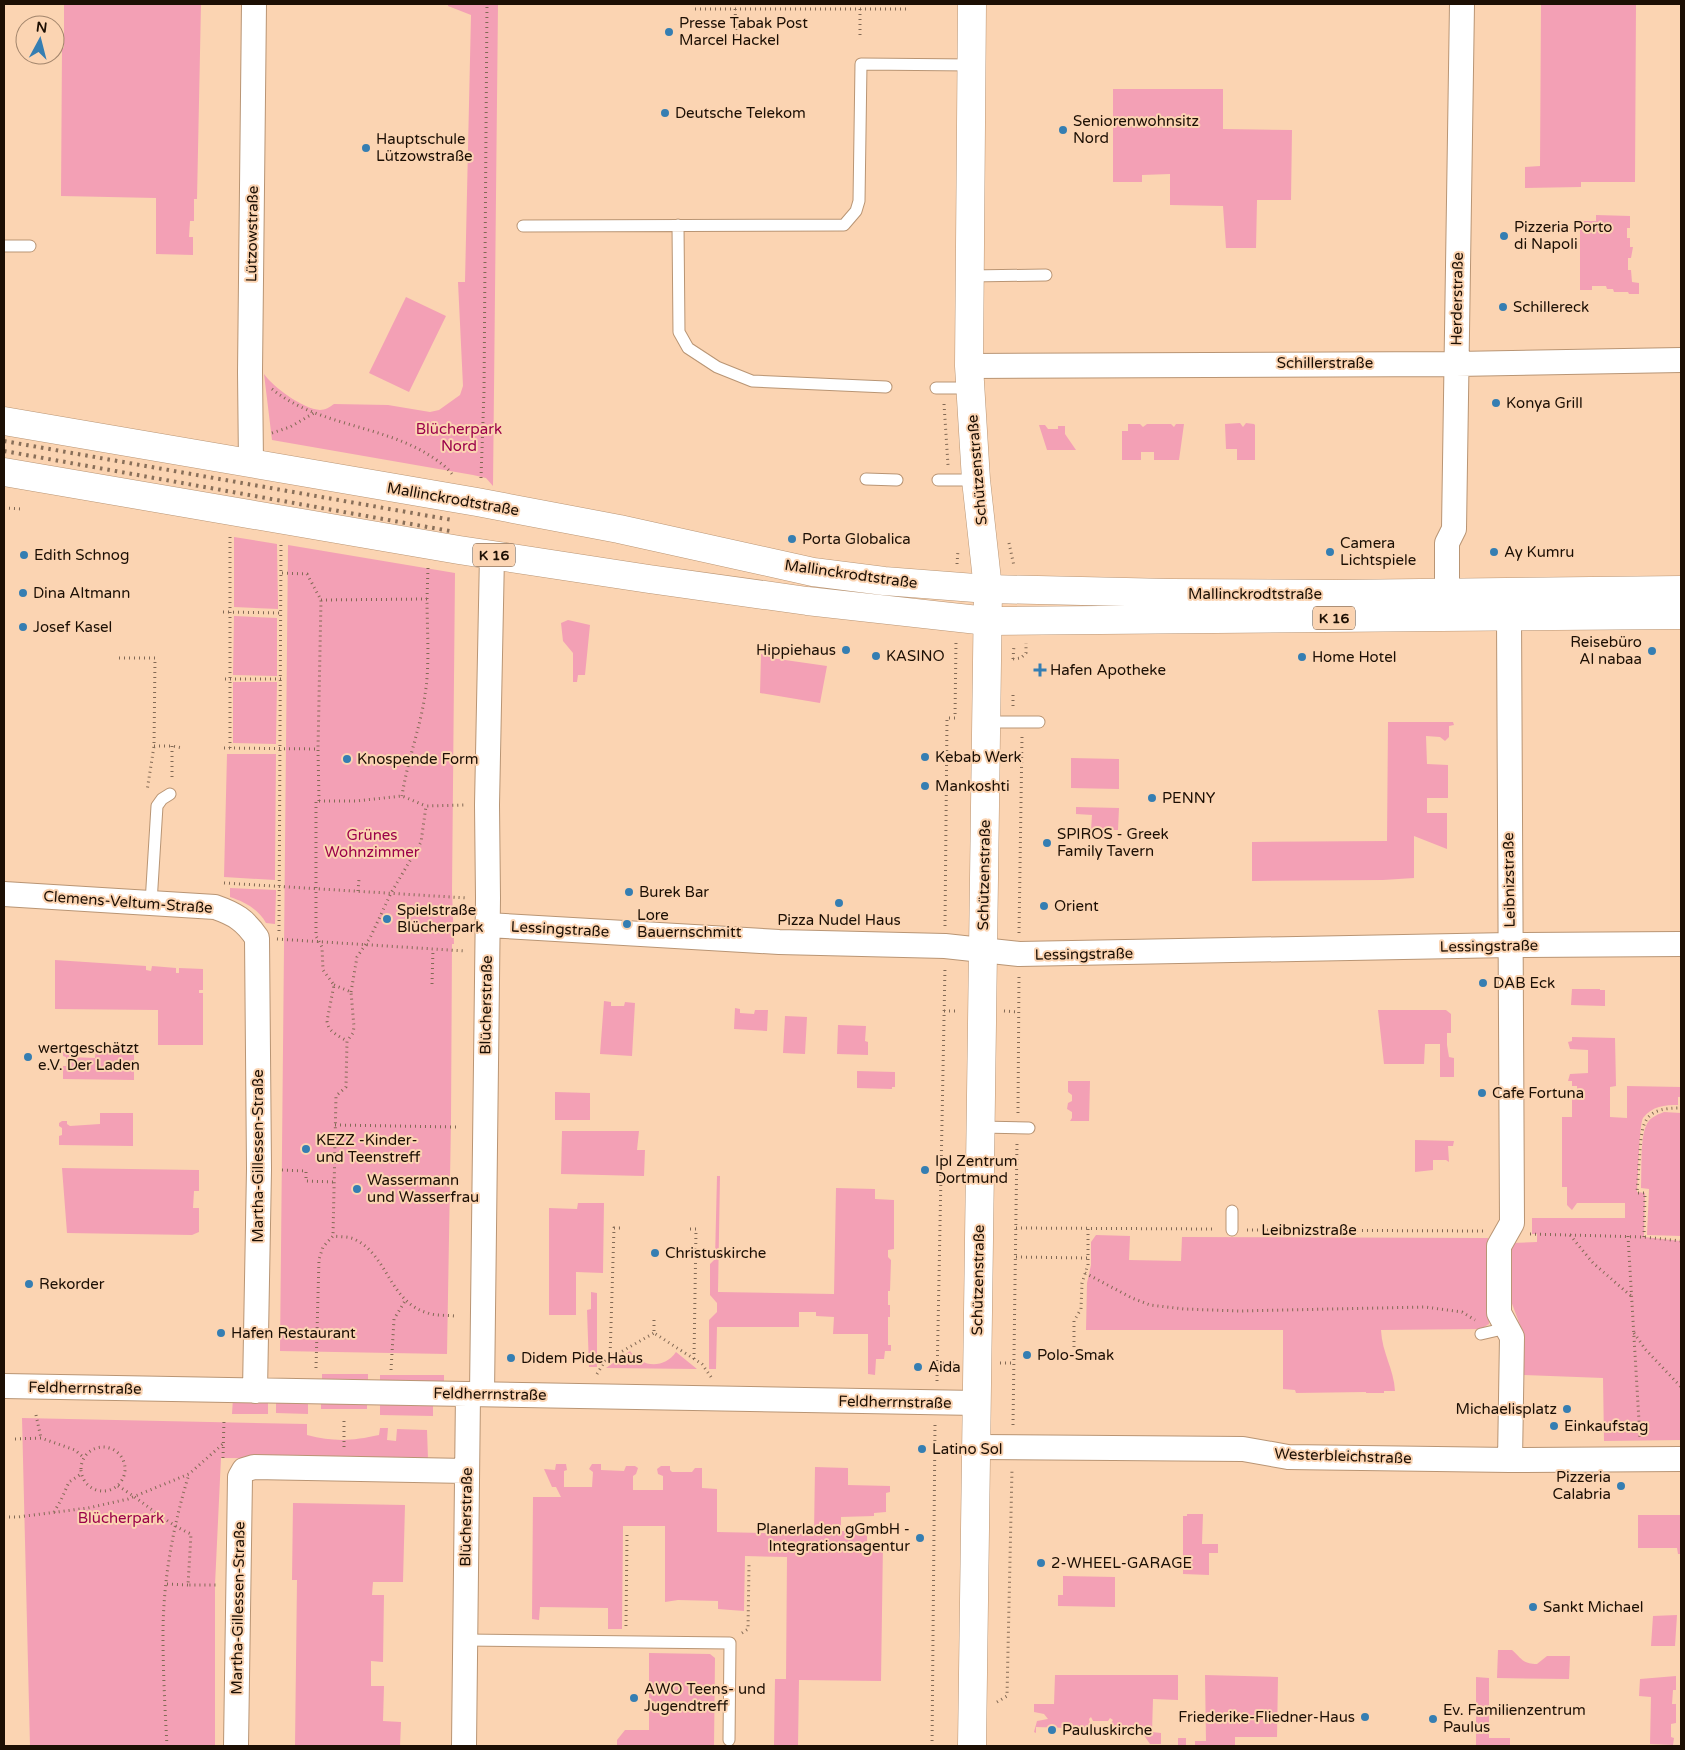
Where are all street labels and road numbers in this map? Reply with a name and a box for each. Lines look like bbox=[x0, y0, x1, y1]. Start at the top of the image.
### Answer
street label: Lützowstraße bbox=[242, 186, 262, 282]
street label: Herderstraße bbox=[1447, 252, 1467, 346]
street label: Schillerstraße bbox=[1277, 354, 1373, 372]
street label: Schützenstraße bbox=[963, 414, 991, 526]
street label: Mallinckrodtstraße bbox=[385, 479, 521, 519]
road number: K 16 bbox=[473, 544, 515, 566]
street label: Mallinckrodtstraße bbox=[783, 556, 919, 592]
street label: Mallinckrodtstraße bbox=[1188, 585, 1322, 603]
road number: K 16 bbox=[1313, 606, 1355, 630]
street label: Schützenstraße bbox=[974, 819, 994, 931]
street label: Leibnizstraße bbox=[1499, 832, 1519, 928]
street label: Clemens-Veltum-Straße bbox=[43, 887, 213, 917]
street label: Lessingstraße bbox=[510, 917, 610, 941]
street label: Lessingstraße bbox=[1440, 936, 1538, 956]
street label: Lessingstraße bbox=[1035, 944, 1133, 964]
street label: Blücherstraße bbox=[476, 955, 496, 1055]
street label: Martha-Gillessen-Straße bbox=[249, 1069, 267, 1243]
street label: Leibnizstraße bbox=[1261, 1221, 1357, 1239]
street label: Schützenstraße bbox=[968, 1224, 988, 1336]
street label: Feldherrnstraße bbox=[28, 1378, 142, 1398]
street label: Feldherrnstraße bbox=[433, 1384, 547, 1404]
street label: Feldherrnstraße bbox=[838, 1392, 952, 1412]
street label: Westerbleichstraße bbox=[1274, 1445, 1412, 1467]
street label: Blücherstraße bbox=[456, 1467, 476, 1567]
street label: Martha-Gillessen-Straße bbox=[227, 1521, 249, 1695]

